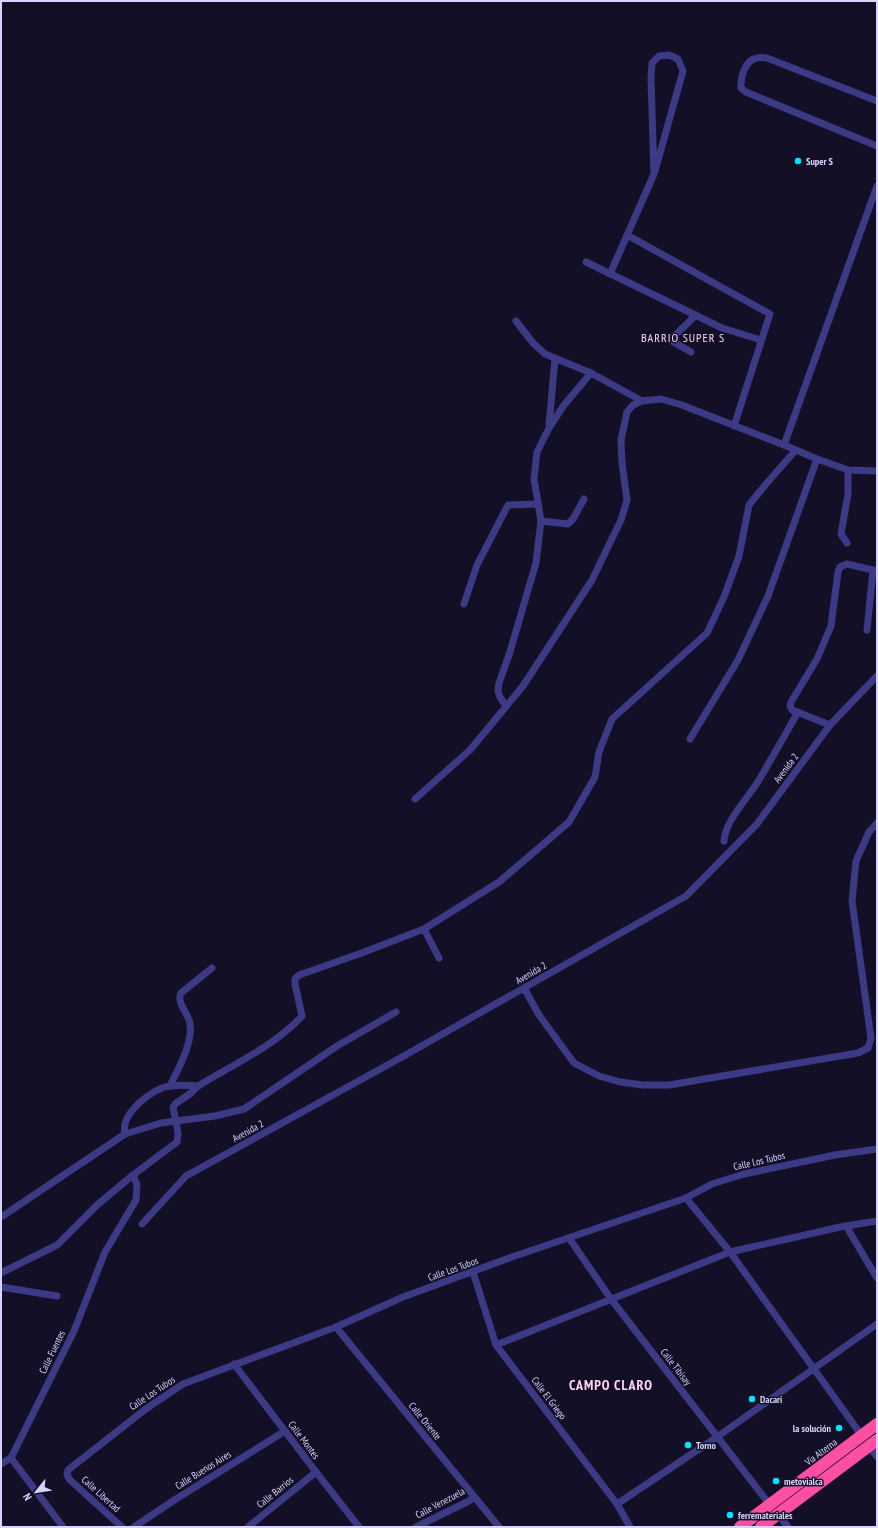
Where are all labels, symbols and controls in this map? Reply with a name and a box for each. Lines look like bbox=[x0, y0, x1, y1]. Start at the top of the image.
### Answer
place label: Super S bbox=[806, 155, 834, 168]
marker: Super S bbox=[793, 156, 803, 166]
district label: BARRIO SUPER S bbox=[641, 330, 725, 345]
street label: Avenida 2 bbox=[771, 751, 801, 785]
street label: Avenida 2 bbox=[513, 959, 549, 987]
street label: Avenida 2 bbox=[230, 1117, 266, 1145]
street label: Calle Los Tubos bbox=[732, 1149, 787, 1173]
street label: Calle Los Tubos bbox=[426, 1254, 481, 1284]
street label: Calle Fuentes bbox=[36, 1328, 68, 1376]
street label: Calle Tibisay bbox=[658, 1346, 695, 1388]
street label: Calle Los Tubos bbox=[127, 1373, 178, 1413]
street label: Calle El Griego bbox=[529, 1374, 569, 1422]
district label: CAMPO CLARO bbox=[569, 1376, 653, 1394]
place label: Dacari bbox=[760, 1393, 782, 1406]
marker: Dacari bbox=[747, 1394, 757, 1404]
street label: Calle Oriente bbox=[406, 1399, 444, 1443]
street label: Calle Montes bbox=[285, 1418, 323, 1462]
place label: la solución bbox=[793, 1422, 832, 1435]
marker: la solución bbox=[834, 1423, 844, 1433]
street label: Vía Alterna bbox=[801, 1436, 840, 1469]
place label: Torno bbox=[696, 1439, 717, 1452]
marker: Torno bbox=[683, 1440, 693, 1450]
street label: Calle Buenos Aires bbox=[173, 1447, 234, 1492]
north arrow bbox=[16, 1472, 56, 1512]
street label: Calle Libertad bbox=[79, 1473, 123, 1515]
street label: Calle Barrios bbox=[254, 1473, 296, 1511]
place label: metovialca bbox=[784, 1475, 823, 1488]
marker: metovialca bbox=[771, 1476, 781, 1486]
street label: Calle Venezuela bbox=[413, 1485, 467, 1521]
text: N bbox=[20, 1491, 35, 1503]
place label: ferremateriales bbox=[738, 1509, 793, 1522]
marker: ferremateriales bbox=[725, 1510, 735, 1520]

